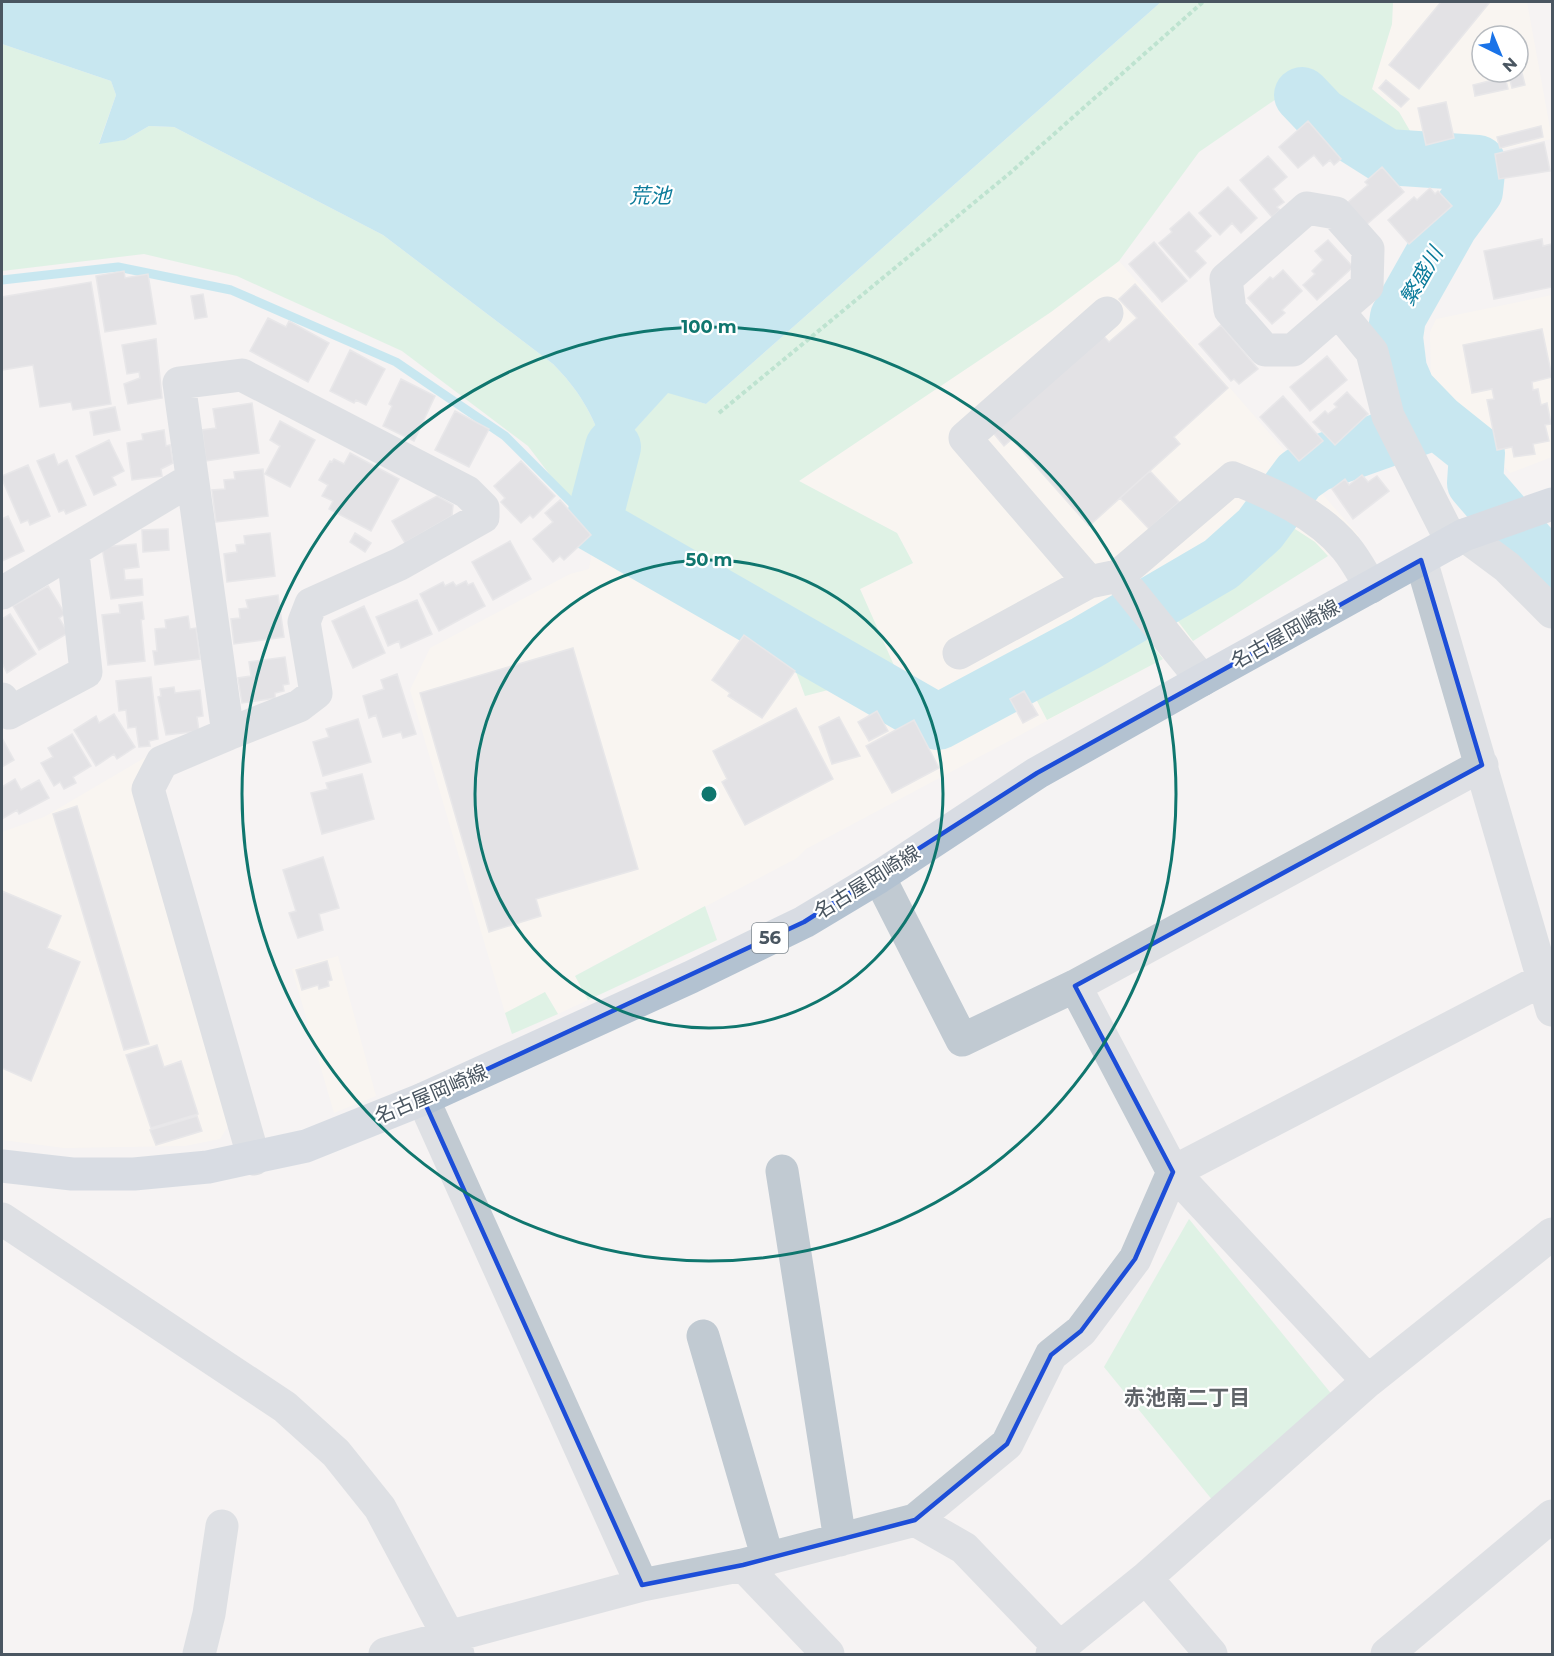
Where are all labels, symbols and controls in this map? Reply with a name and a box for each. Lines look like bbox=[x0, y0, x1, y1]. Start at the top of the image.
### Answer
north arrow bbox=[1470, 24, 1530, 84]
text: N bbox=[1499, 53, 1521, 76]
water label: 荒池 bbox=[629, 183, 673, 208]
water label: 繁盛川 bbox=[1394, 241, 1449, 310]
text: 100 m bbox=[681, 316, 737, 338]
text: 50 m bbox=[686, 549, 732, 571]
street label: 名古屋岡崎線 bbox=[1227, 594, 1343, 674]
centre of rings bbox=[699, 784, 719, 804]
street label: 名古屋岡崎線 bbox=[810, 840, 924, 924]
road number: 56 bbox=[752, 923, 788, 953]
street label: 名古屋岡崎線 bbox=[371, 1060, 491, 1128]
district label: 赤池南二丁目 bbox=[1124, 1385, 1250, 1410]

